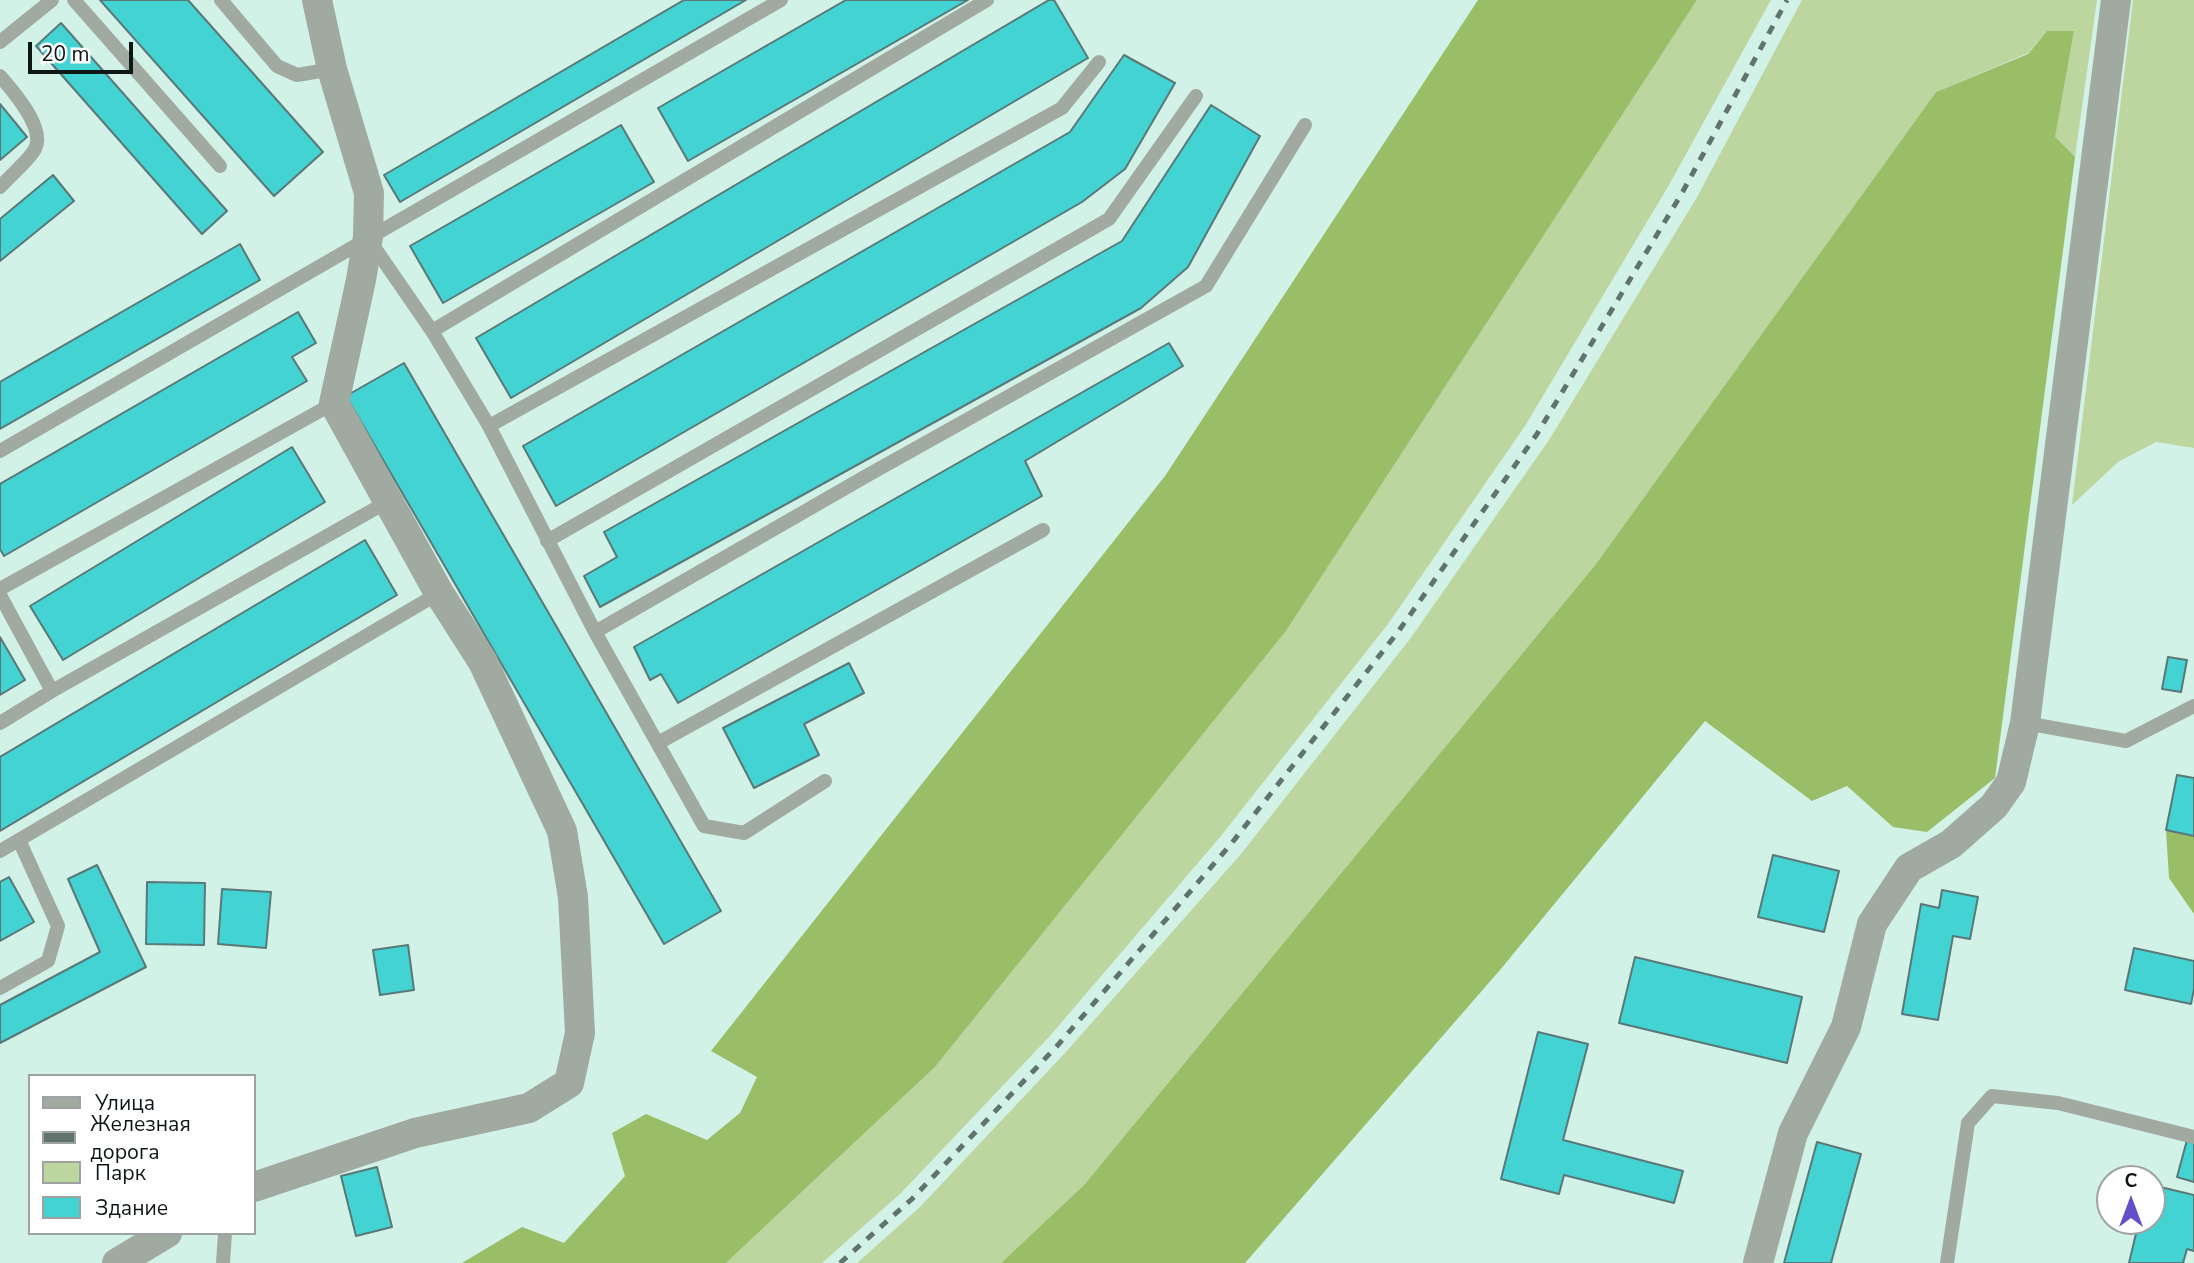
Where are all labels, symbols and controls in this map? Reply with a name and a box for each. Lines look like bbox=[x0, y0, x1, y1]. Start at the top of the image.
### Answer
scale bar bbox=[32, 28, 136, 72]
text: 20 m bbox=[41, 40, 90, 68]
legend bbox=[28, 1074, 256, 1235]
text: Улица bbox=[95, 1089, 155, 1117]
text: Железная дорога bbox=[90, 1110, 191, 1166]
text: Парк bbox=[95, 1159, 146, 1187]
north arrow bbox=[2096, 1165, 2166, 1235]
text: С bbox=[2125, 1168, 2137, 1194]
text: Здание bbox=[95, 1194, 168, 1222]

